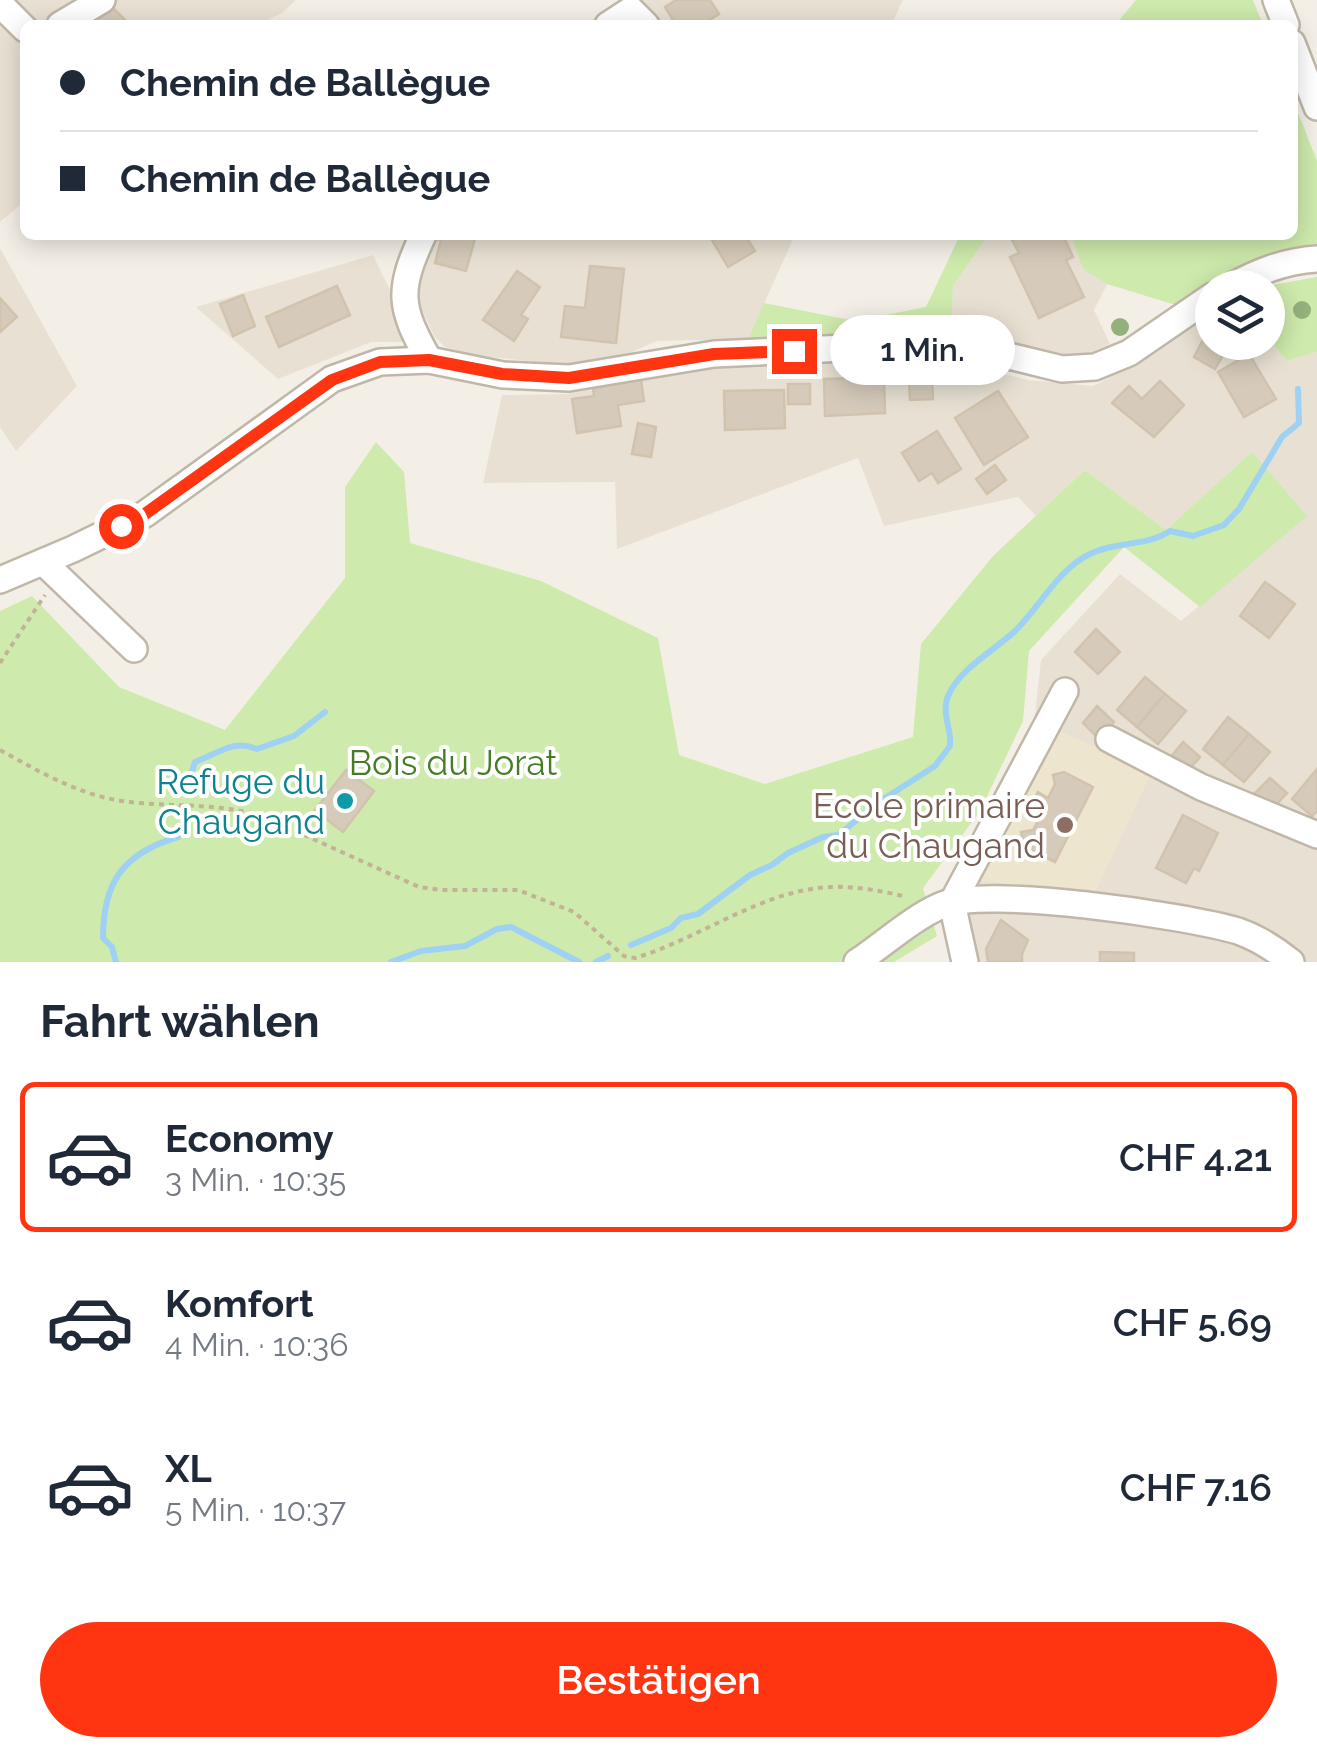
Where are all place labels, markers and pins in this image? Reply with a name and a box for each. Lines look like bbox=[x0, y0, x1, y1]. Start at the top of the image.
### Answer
place label: Refuge du Chaugand bbox=[156, 761, 325, 842]
place label: Ecole primaire du Chaugand bbox=[813, 785, 1045, 866]
marker: Refuge du Chaugand bbox=[334, 790, 356, 812]
marker: Ecole primaire du Chaugand bbox=[1054, 814, 1076, 836]

